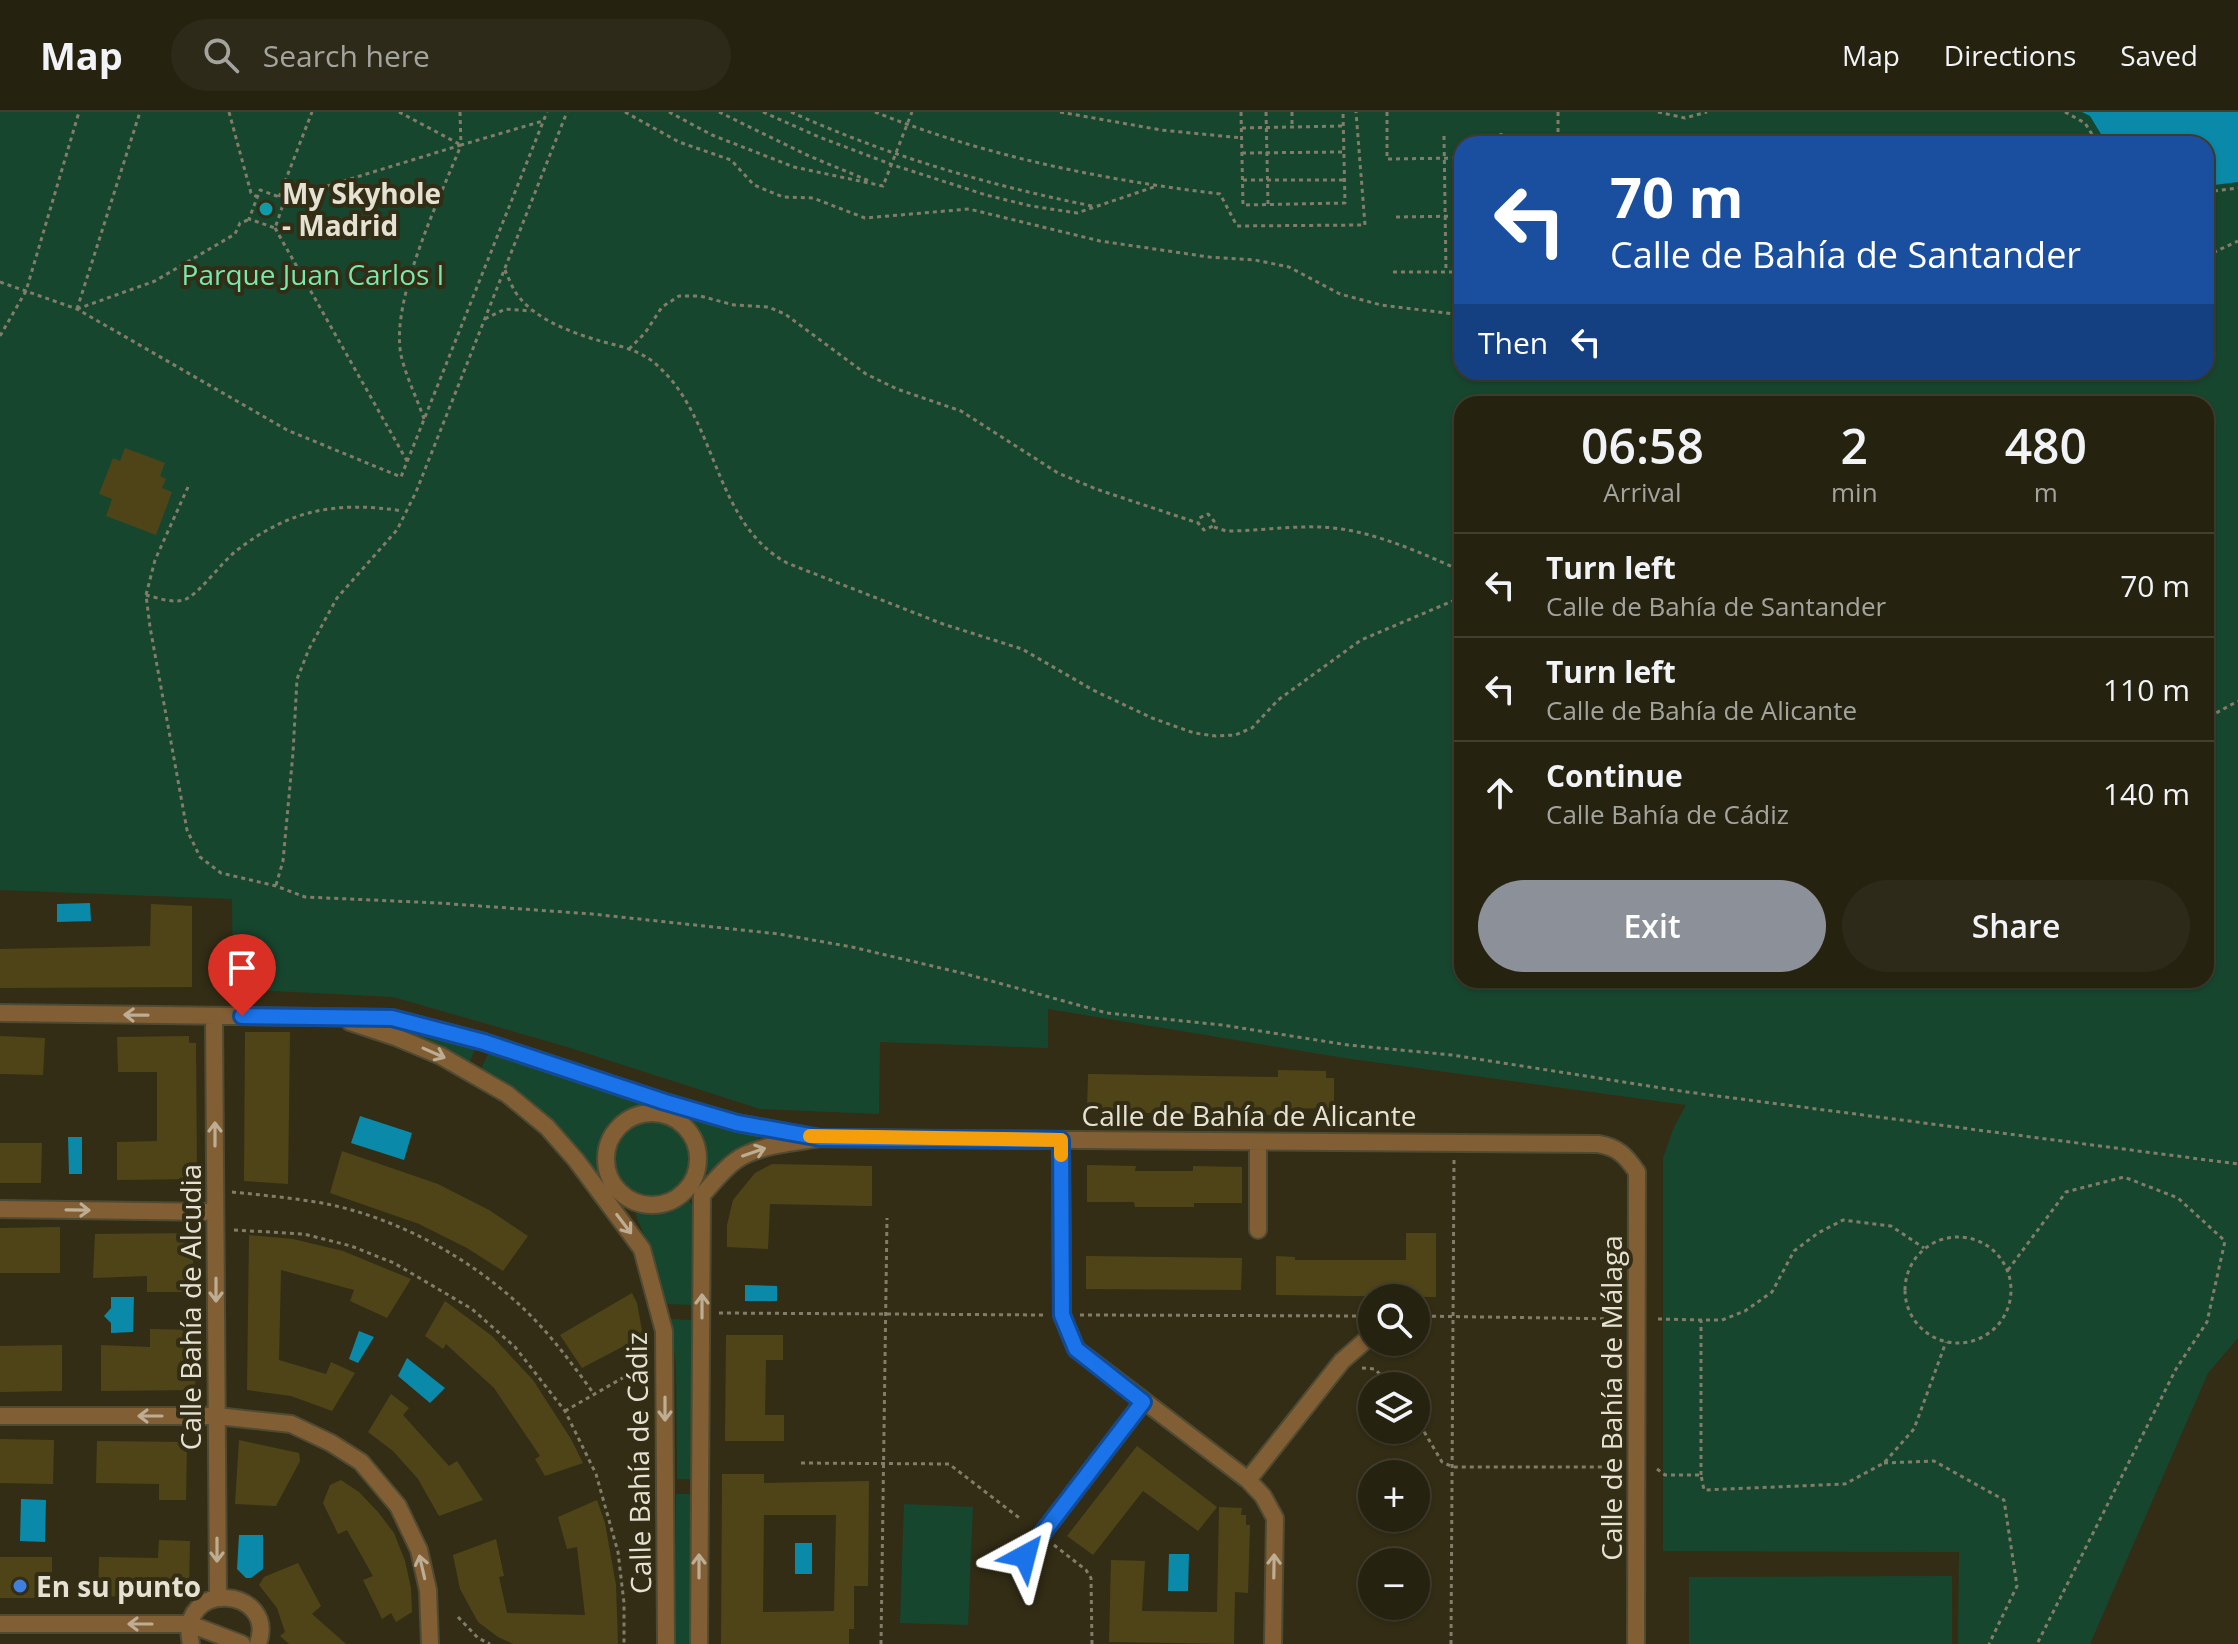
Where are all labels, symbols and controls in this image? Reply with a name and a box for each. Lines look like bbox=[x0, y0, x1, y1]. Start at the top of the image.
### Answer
search box bbox=[171, 19, 731, 91]
text: Map bbox=[40, 29, 123, 81]
icon: search bbox=[199, 33, 243, 77]
text: Search here bbox=[263, 35, 430, 76]
text: Map bbox=[1842, 36, 1900, 74]
text: Directions bbox=[1944, 36, 2076, 74]
text: Saved bbox=[2120, 36, 2198, 74]
text: 70 m bbox=[1610, 158, 1744, 234]
icon: left bbox=[1478, 168, 1582, 272]
place label: My Skyhole - Madrid bbox=[282, 174, 441, 244]
marker: My Skyhole - Madrid bbox=[257, 200, 275, 218]
text: Calle de Bahía de Santander bbox=[1610, 230, 2081, 279]
park label: Parque Juan Carlos I bbox=[182, 255, 444, 293]
icon: left bbox=[1564, 320, 1608, 364]
text: Then bbox=[1478, 322, 1548, 363]
text: 06:58 bbox=[1581, 413, 1704, 478]
text: 2 bbox=[1841, 413, 1868, 478]
text: 480 bbox=[2005, 413, 2087, 478]
text: Arrival bbox=[1603, 474, 1682, 510]
text: min bbox=[1831, 474, 1878, 510]
text: m bbox=[2034, 474, 2058, 510]
text: Turn left bbox=[1546, 547, 1676, 588]
icon: left bbox=[1478, 563, 1522, 607]
text: 70 m bbox=[2120, 565, 2190, 606]
text: Calle de Bahía de Santander bbox=[1546, 588, 1886, 624]
text: Turn left bbox=[1546, 651, 1676, 692]
icon: left bbox=[1478, 667, 1522, 711]
text: 110 m bbox=[2103, 669, 2190, 710]
text: Calle de Bahía de Alicante bbox=[1546, 692, 1857, 728]
text: Continue bbox=[1546, 755, 1683, 796]
icon: ahead bbox=[1478, 771, 1522, 815]
text: 140 m bbox=[2103, 773, 2190, 814]
text: Calle Bahía de Cádiz bbox=[1546, 796, 1789, 832]
button: Exit bbox=[1478, 880, 1826, 972]
button: Share bbox=[1842, 880, 2190, 972]
pin bbox=[208, 934, 276, 1016]
icon: arrive bbox=[220, 946, 264, 990]
one-way arrow bbox=[123, 1007, 150, 1023]
one-way arrow bbox=[421, 1046, 446, 1061]
street label: Calle de Bahía de Alicante bbox=[1082, 1096, 1417, 1134]
one-way arrow bbox=[207, 1121, 223, 1148]
one-way arrow bbox=[741, 1144, 766, 1159]
street label: Calle Bahía de Alcudia bbox=[171, 1164, 209, 1450]
one-way arrow bbox=[64, 1202, 91, 1218]
one-way arrow bbox=[615, 1213, 632, 1234]
street label: Calle de Bahía de Málaga bbox=[1592, 1235, 1630, 1561]
one-way arrow bbox=[208, 1276, 224, 1303]
map controls bbox=[1358, 1284, 1430, 1620]
button: search bbox=[1358, 1284, 1430, 1356]
one-way arrow bbox=[694, 1293, 710, 1320]
street label: Calle Bahía de Cádiz bbox=[617, 1332, 659, 1594]
button: layers bbox=[1358, 1372, 1430, 1444]
one-way arrow bbox=[657, 1395, 673, 1422]
one-way arrow bbox=[137, 1408, 164, 1424]
button: + bbox=[1358, 1460, 1430, 1532]
position arrow bbox=[983, 1514, 1067, 1598]
one-way arrow bbox=[209, 1536, 225, 1563]
button: − bbox=[1358, 1548, 1430, 1620]
one-way arrow bbox=[691, 1553, 707, 1580]
one-way arrow bbox=[1266, 1553, 1282, 1580]
one-way arrow bbox=[414, 1554, 429, 1580]
place label: En su punto bbox=[36, 1567, 201, 1605]
marker: En su punto bbox=[11, 1577, 29, 1595]
one-way arrow bbox=[127, 1616, 154, 1632]

